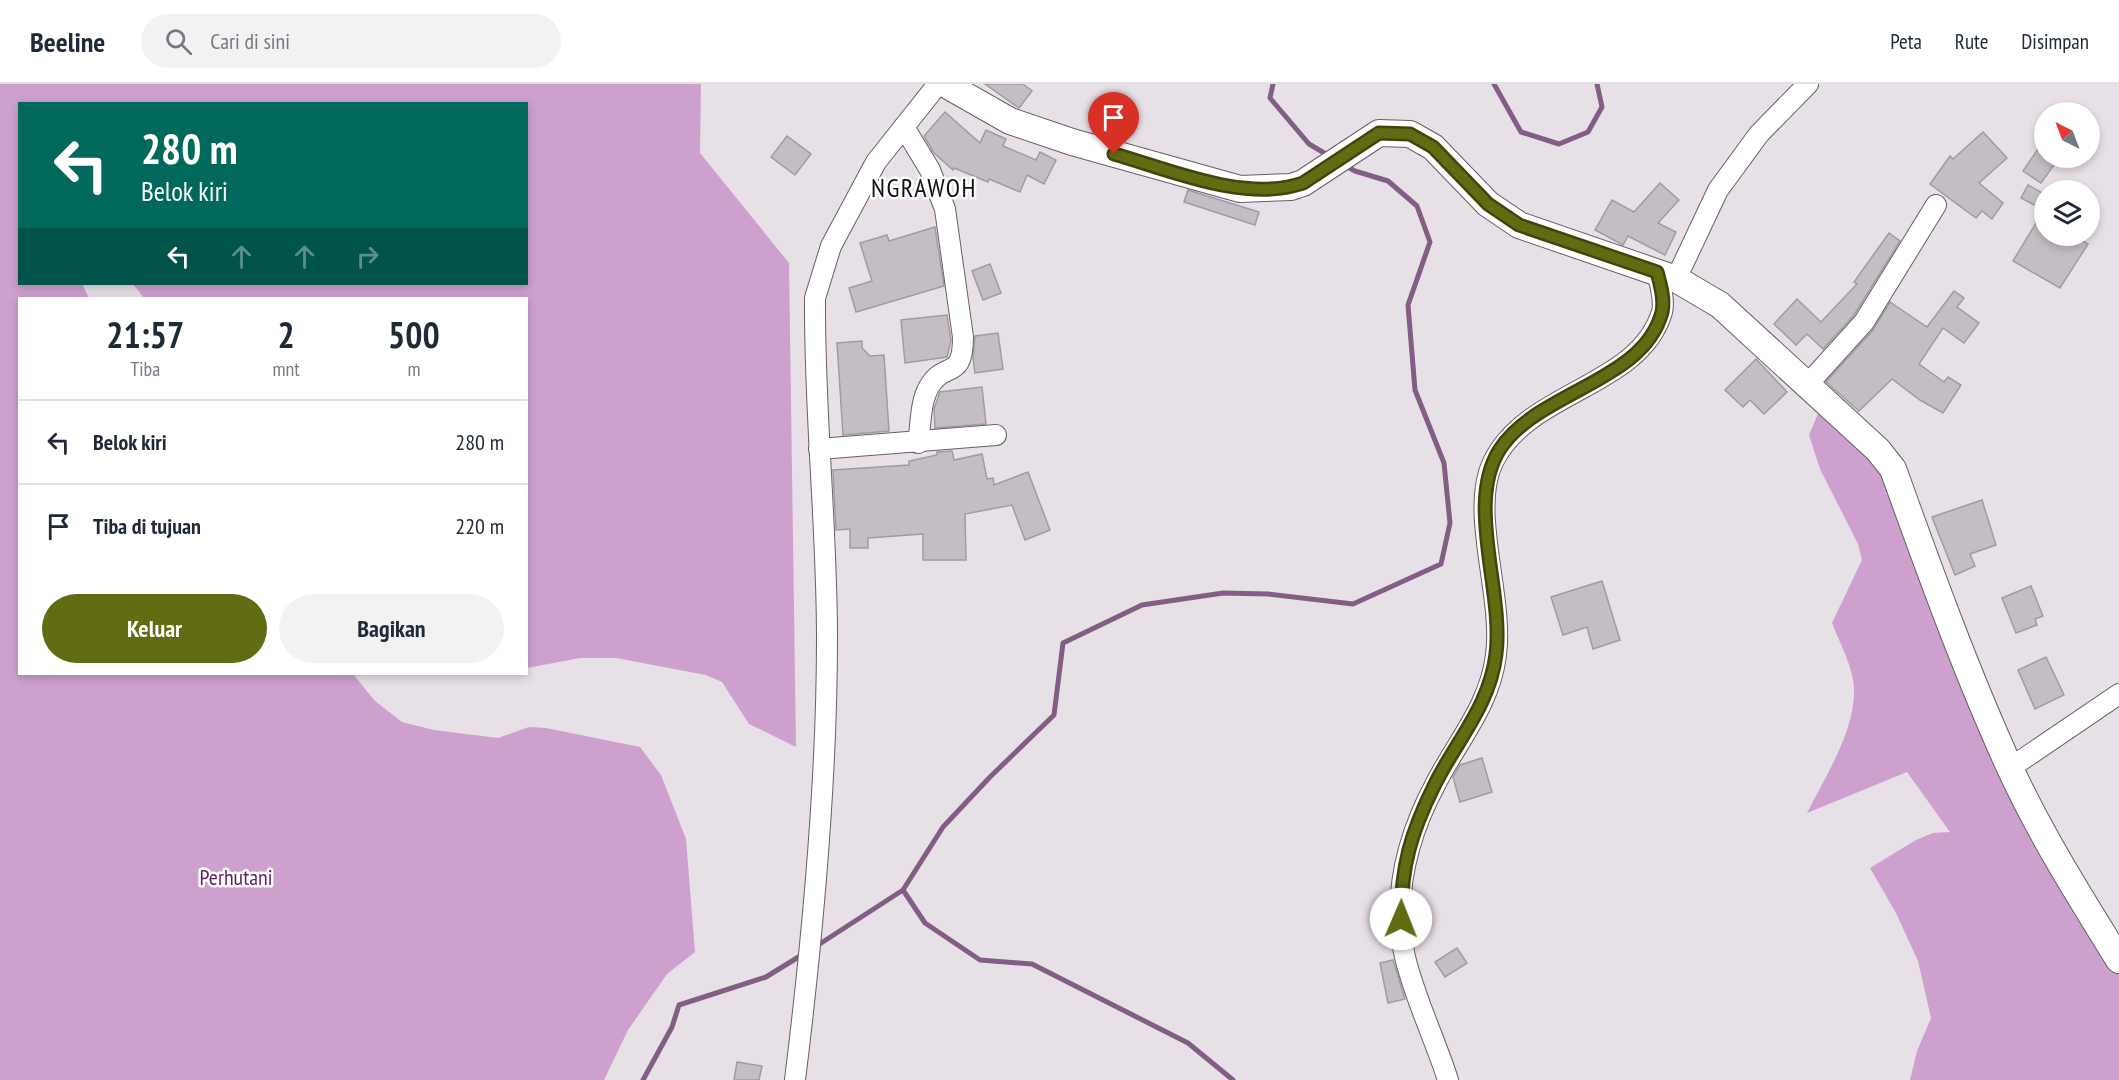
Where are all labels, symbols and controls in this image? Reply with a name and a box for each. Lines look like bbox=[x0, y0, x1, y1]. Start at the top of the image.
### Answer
search box bbox=[141, 14, 561, 68]
text: Beeline bbox=[30, 23, 105, 60]
icon: search bbox=[162, 25, 195, 58]
text: Cari di sini bbox=[210, 27, 290, 55]
text: Peta bbox=[1890, 28, 1922, 55]
text: Rute bbox=[1955, 28, 1988, 55]
text: Disimpan bbox=[2021, 28, 2089, 55]
pin bbox=[1088, 92, 1139, 154]
icon: arrive bbox=[1097, 101, 1130, 134]
north arrow bbox=[2034, 102, 2100, 168]
map controls bbox=[2034, 102, 2100, 246]
text: 280 m bbox=[141, 121, 238, 176]
icon: left bbox=[42, 126, 120, 204]
district label: NGRAWOH bbox=[871, 171, 977, 204]
text: Belok kiri bbox=[141, 174, 228, 208]
button: layers bbox=[2034, 180, 2100, 246]
icon: left bbox=[162, 240, 195, 273]
icon: ahead bbox=[225, 240, 258, 273]
icon: ahead bbox=[288, 240, 321, 273]
icon: right bbox=[351, 240, 384, 273]
text: 21:57 bbox=[106, 311, 184, 358]
text: 2 bbox=[278, 311, 295, 358]
text: 500 bbox=[388, 311, 440, 358]
text: Tiba bbox=[130, 356, 160, 382]
text: mnt bbox=[272, 356, 300, 382]
text: m bbox=[407, 356, 420, 382]
icon: left bbox=[42, 426, 75, 459]
text: Belok kiri bbox=[93, 428, 167, 456]
text: 280 m bbox=[455, 428, 504, 456]
icon: arrive bbox=[42, 510, 75, 543]
text: Tiba di tujuan bbox=[93, 512, 201, 540]
text: 220 m bbox=[455, 512, 504, 540]
button: Keluar bbox=[42, 594, 267, 663]
button: Bagikan bbox=[279, 594, 504, 663]
park label: Perhutani bbox=[200, 863, 272, 891]
position arrow bbox=[1369, 887, 1433, 951]

